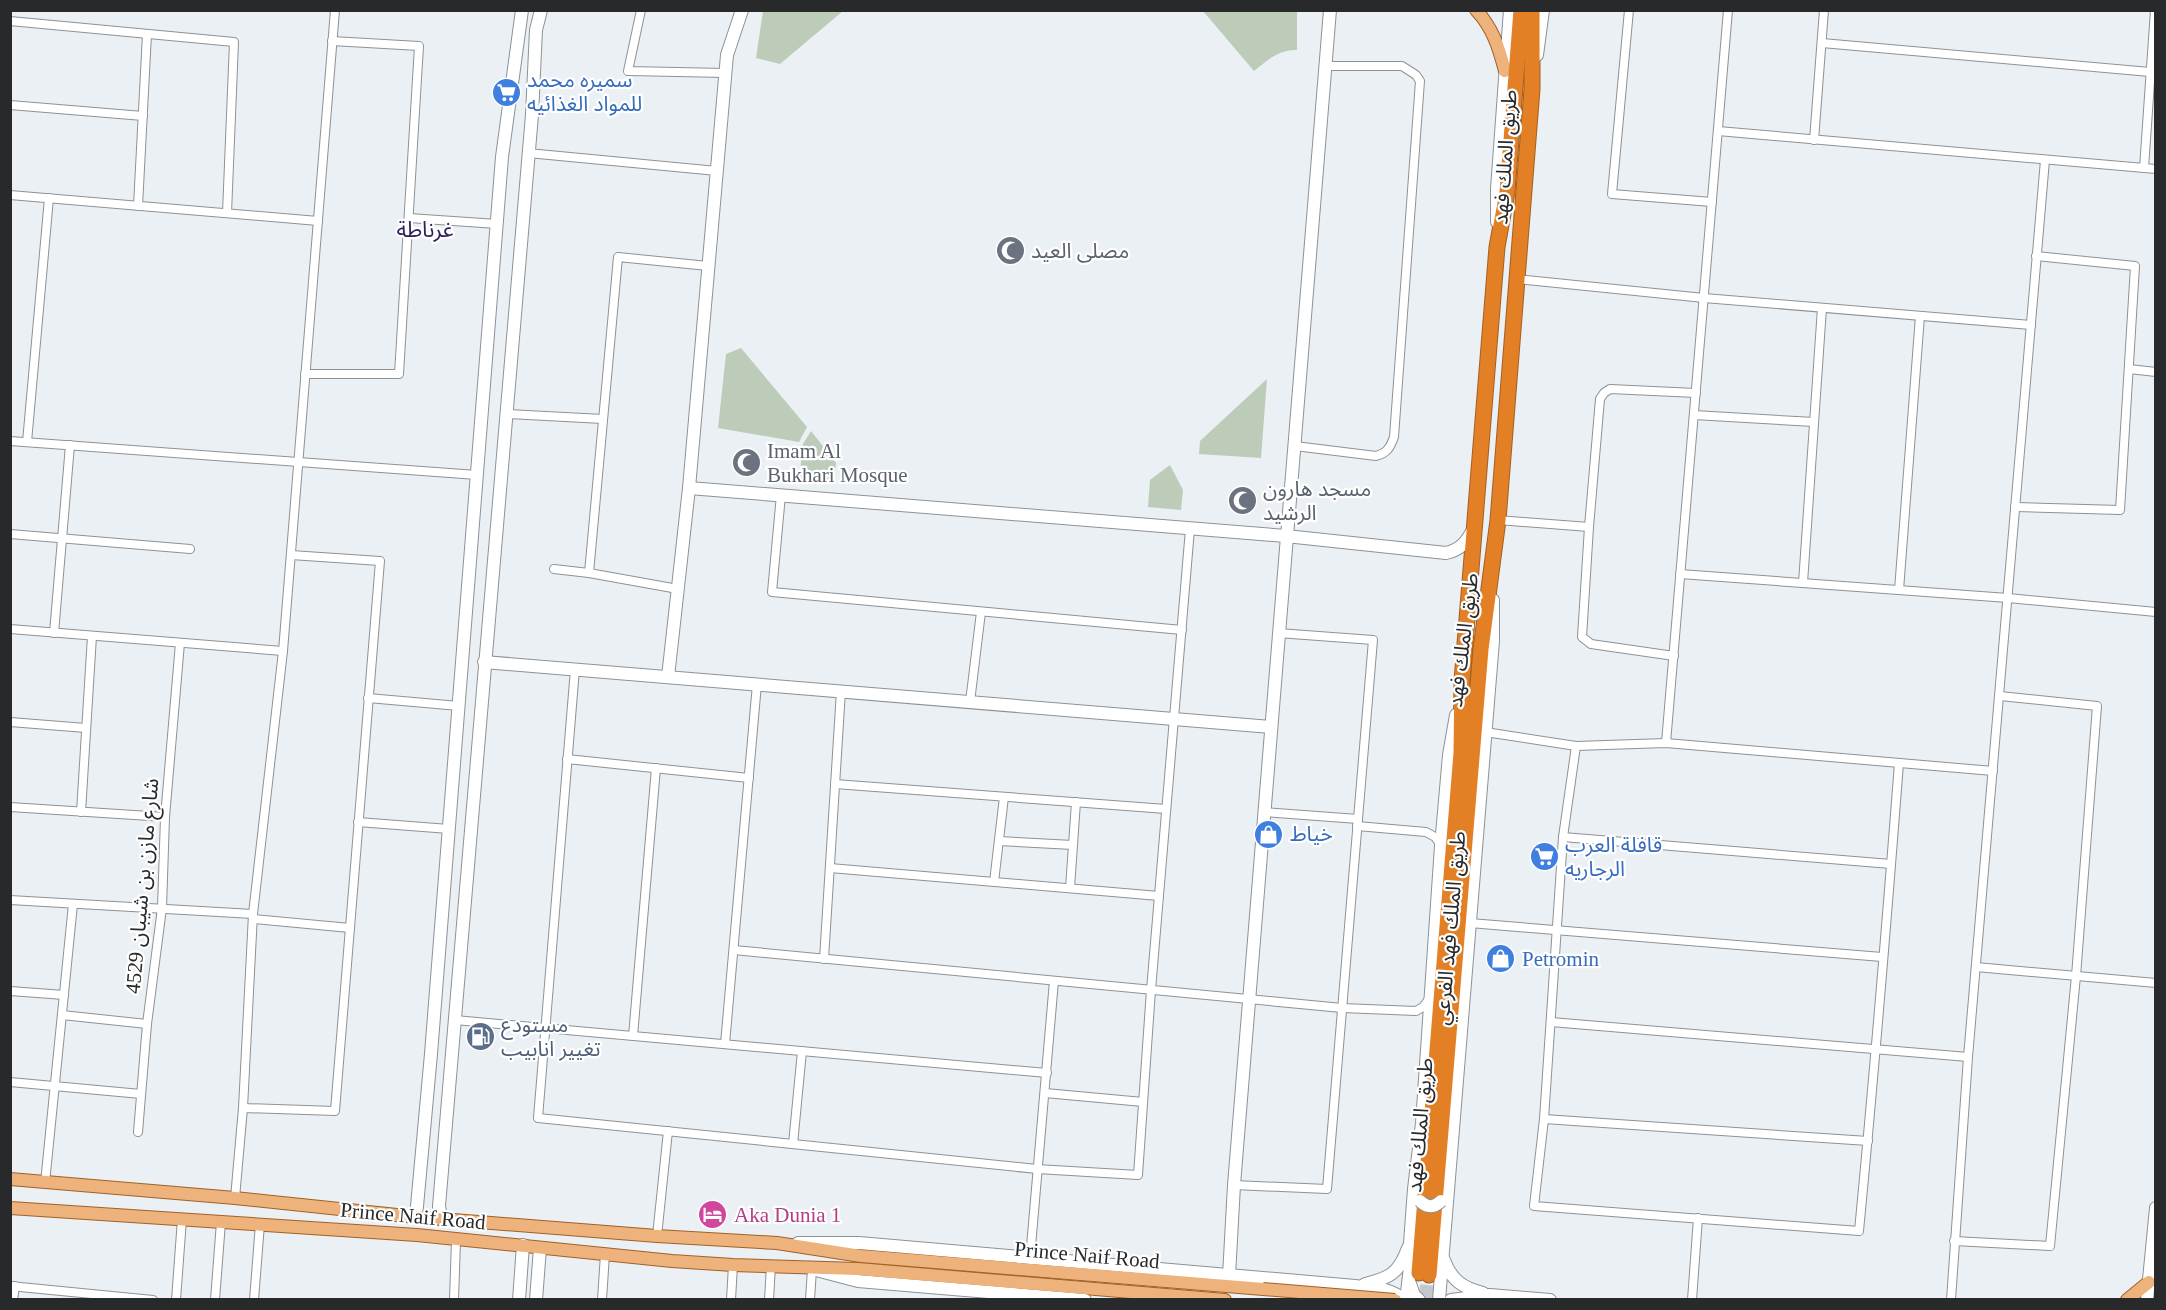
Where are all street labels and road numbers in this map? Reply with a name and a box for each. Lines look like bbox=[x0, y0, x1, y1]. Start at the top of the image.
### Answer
street label: طريق الملك فهد bbox=[1488, 89, 1523, 225]
street label: طريق الملك فهد bbox=[1443, 571, 1484, 709]
street label: شارع مازن بن شيبان 4529 bbox=[121, 777, 166, 995]
street label: طريق الملك فهد الفرعي bbox=[1430, 830, 1474, 1027]
street label: طريق الملك فهد bbox=[1402, 1057, 1439, 1193]
street label: Prince Naif Road bbox=[339, 1198, 487, 1234]
street label: Prince Naif Road bbox=[1013, 1237, 1161, 1273]

